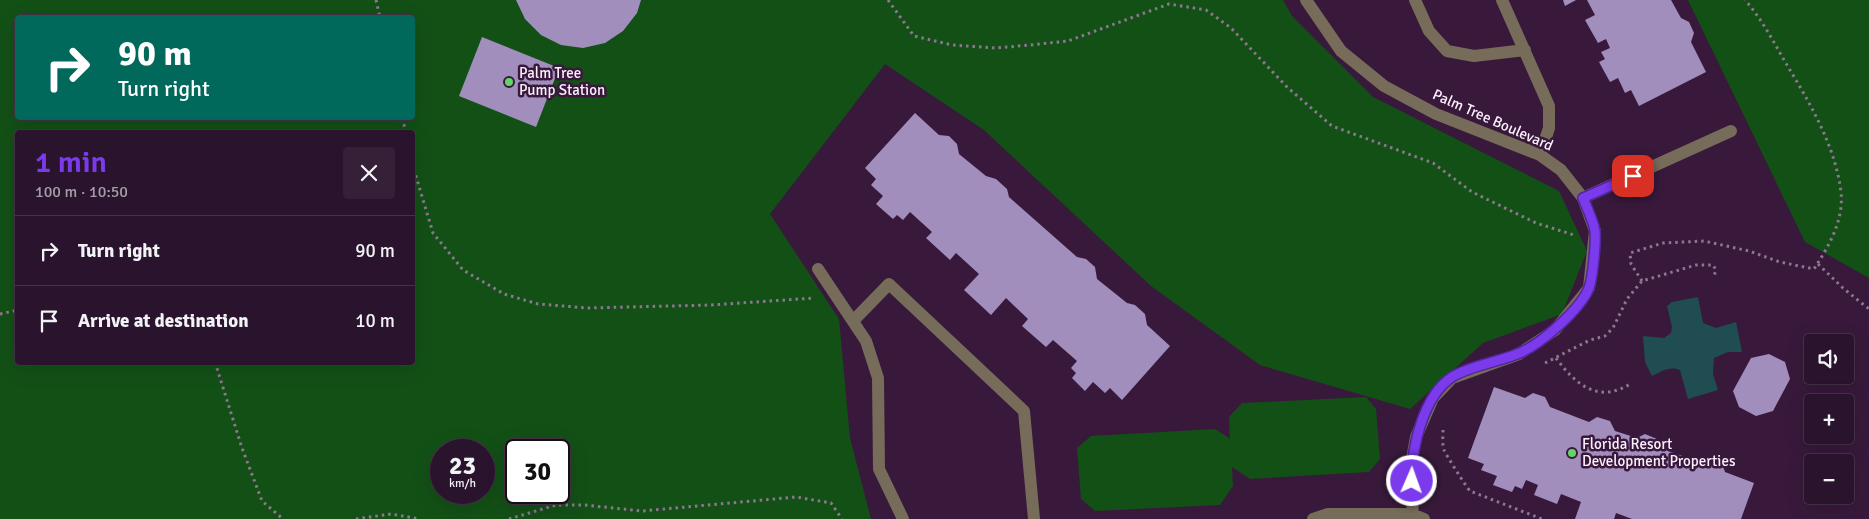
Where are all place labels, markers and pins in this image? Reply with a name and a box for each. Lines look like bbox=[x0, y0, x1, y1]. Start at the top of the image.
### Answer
place label: Palm Tree Pump Station bbox=[519, 64, 605, 99]
marker: Palm Tree Pump Station bbox=[503, 76, 515, 88]
pin bbox=[1612, 155, 1654, 197]
place label: Florida Resort Development Properties bbox=[1582, 435, 1736, 470]
marker: Florida Resort Development Properties bbox=[1566, 447, 1578, 459]

